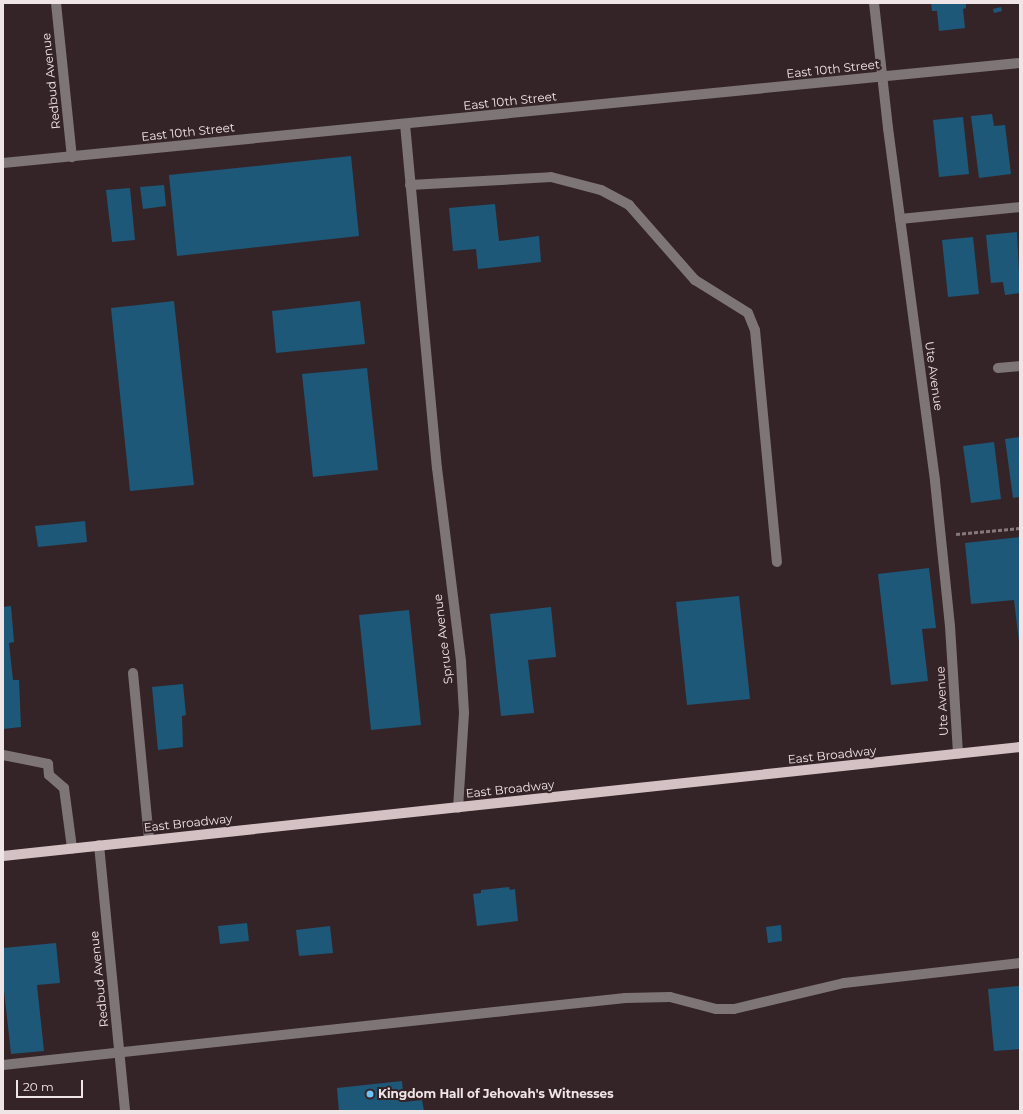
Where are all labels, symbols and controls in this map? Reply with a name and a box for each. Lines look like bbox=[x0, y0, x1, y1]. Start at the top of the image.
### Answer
street label: Redbud Avenue bbox=[39, 32, 63, 130]
street label: East 10th Street bbox=[786, 57, 880, 81]
street label: East 10th Street bbox=[463, 89, 557, 113]
street label: East 10th Street bbox=[141, 120, 235, 144]
street label: Ute Avenue bbox=[922, 340, 946, 412]
street label: Spruce Avenue bbox=[430, 593, 456, 685]
street label: Ute Avenue bbox=[933, 666, 951, 736]
street label: East Broadway bbox=[787, 743, 877, 767]
street label: East Broadway bbox=[465, 777, 555, 801]
street label: East Broadway bbox=[143, 811, 233, 835]
street label: Redbud Avenue bbox=[87, 930, 111, 1028]
scale bar bbox=[18, 1072, 85, 1098]
text: 20 m bbox=[23, 1079, 54, 1094]
place label: Kingdom Hall of Jehovah's Witnesses bbox=[378, 1087, 614, 1101]
marker: Kingdom Hall of Jehovah's Witnesses bbox=[365, 1089, 375, 1099]

